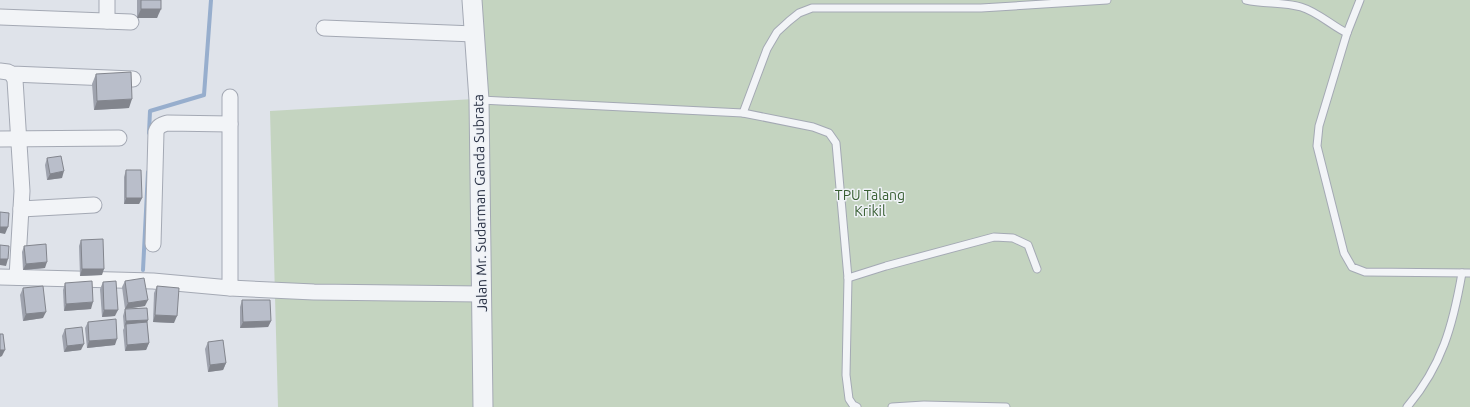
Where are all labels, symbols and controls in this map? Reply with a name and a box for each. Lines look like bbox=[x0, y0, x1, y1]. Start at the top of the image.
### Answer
street label: Jalan Mr. Sudarman Ganda Subrata bbox=[470, 94, 490, 312]
park label: TPU Talang Krikil bbox=[835, 187, 905, 219]

